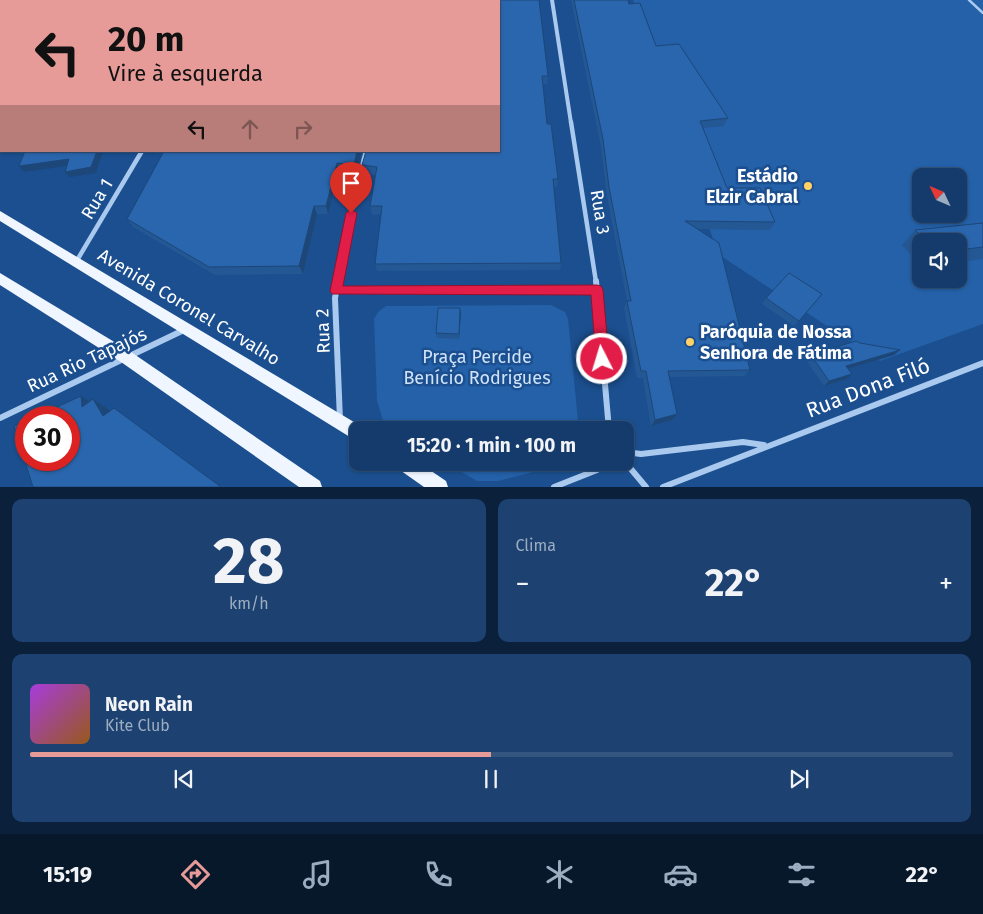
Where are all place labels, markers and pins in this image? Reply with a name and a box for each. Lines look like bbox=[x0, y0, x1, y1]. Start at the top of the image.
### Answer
pin bbox=[330, 162, 372, 213]
place label: Estádio Elzir Cabral bbox=[706, 165, 799, 208]
marker: Estádio Elzir Cabral bbox=[802, 180, 814, 192]
place label: Paróquia de Nossa Senhora de Fátima bbox=[700, 321, 852, 364]
marker: Paróquia de Nossa Senhora de Fátima bbox=[684, 336, 696, 348]

